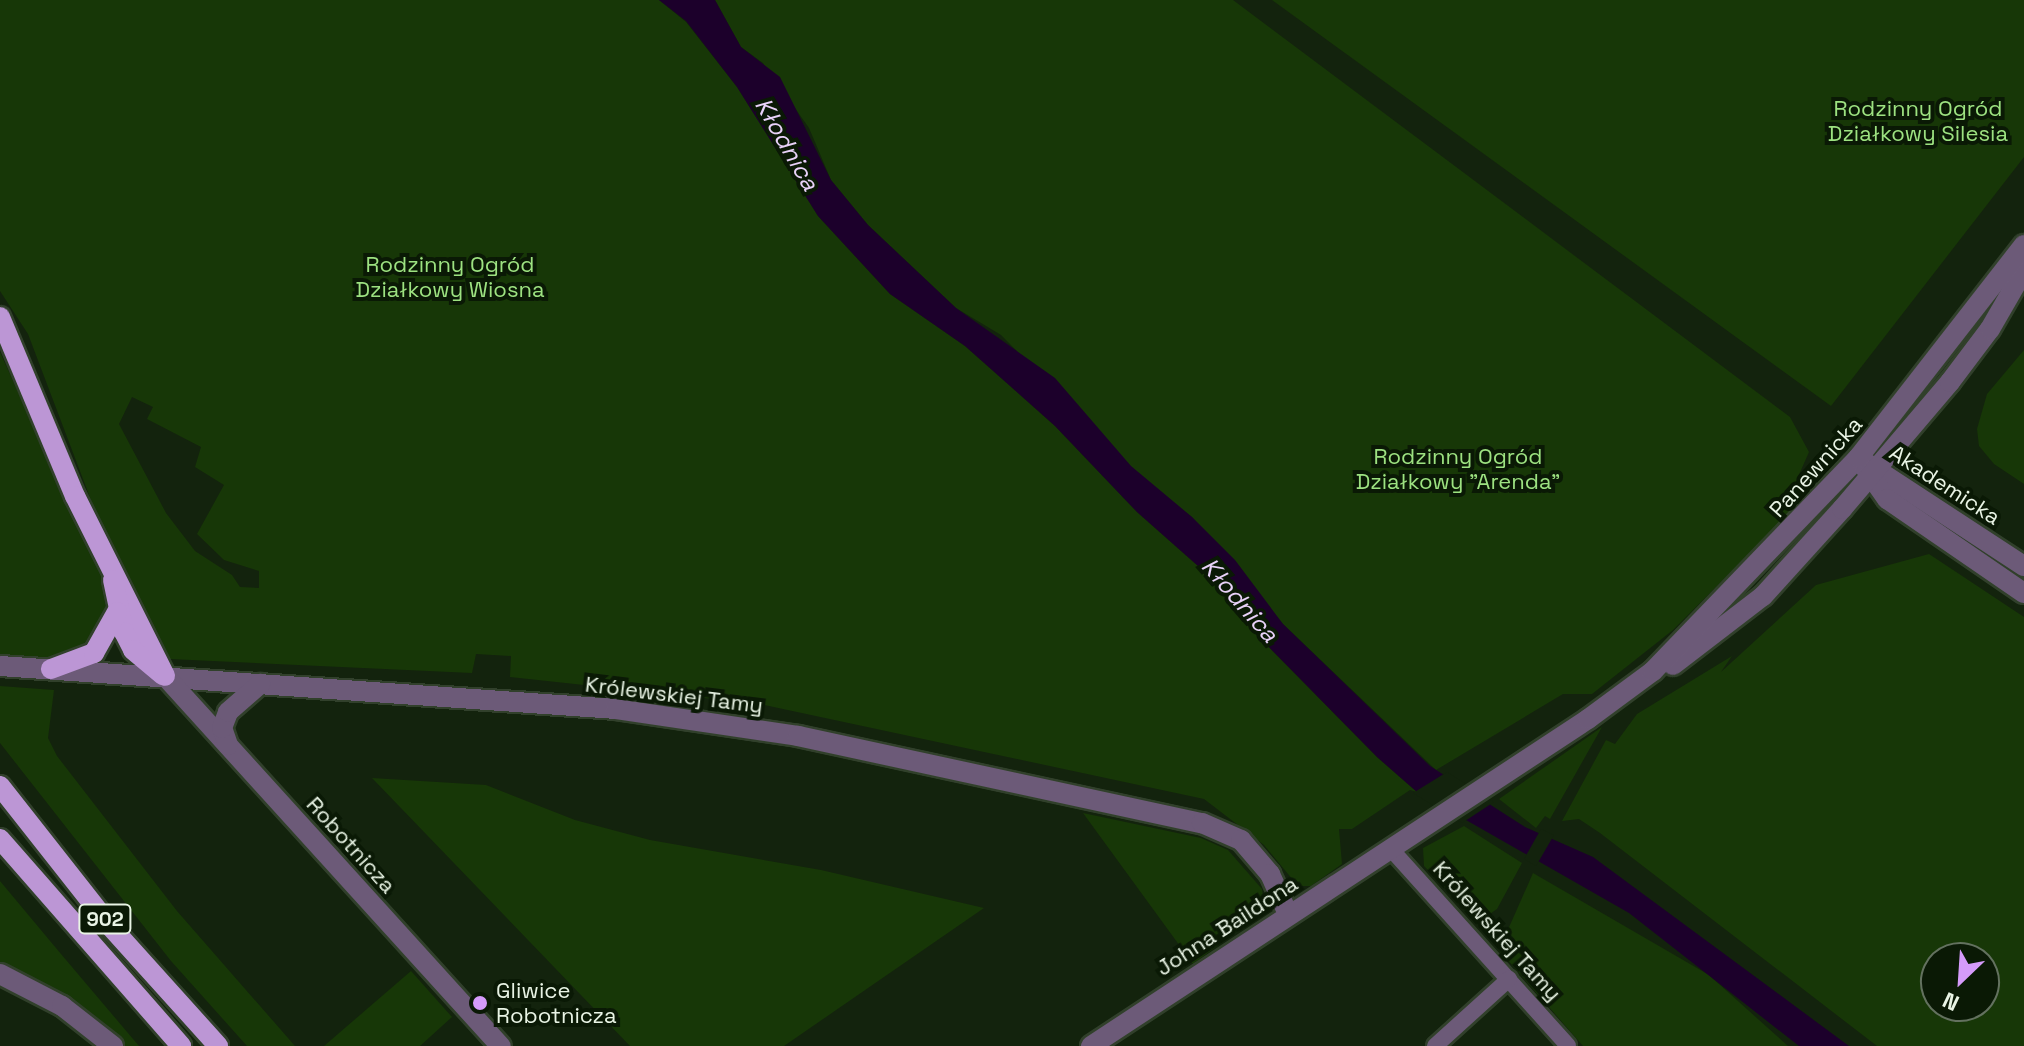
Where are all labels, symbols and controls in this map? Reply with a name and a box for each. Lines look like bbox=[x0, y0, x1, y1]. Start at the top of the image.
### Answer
water label: Kłodnica bbox=[749, 93, 825, 195]
park label: Rodzinny Ogród Działkowy Silesia bbox=[1828, 95, 2008, 146]
park label: Rodzinny Ogród Działkowy Wiosna bbox=[355, 251, 545, 302]
street label: Panewnicka bbox=[1764, 411, 1868, 523]
street label: Akademicka bbox=[1885, 439, 2005, 531]
park label: Rodzinny Ogród Działkowy "Arenda" bbox=[1356, 443, 1560, 494]
water label: Kłodnica bbox=[1196, 552, 1284, 648]
street label: Królewskiej Tamy bbox=[583, 671, 765, 719]
street label: Robotnicza bbox=[301, 791, 401, 899]
street label: Królewskiej Tamy bbox=[1427, 855, 1567, 1007]
street label: Johna Baildona bbox=[1151, 870, 1303, 982]
road number: 902 bbox=[77, 903, 133, 935]
north arrow bbox=[1920, 942, 2000, 1022]
place label: Gliwice Robotnicza bbox=[496, 977, 617, 1028]
text: N bbox=[1938, 986, 1963, 1018]
marker: Gliwice Robotnicza bbox=[471, 994, 489, 1012]

